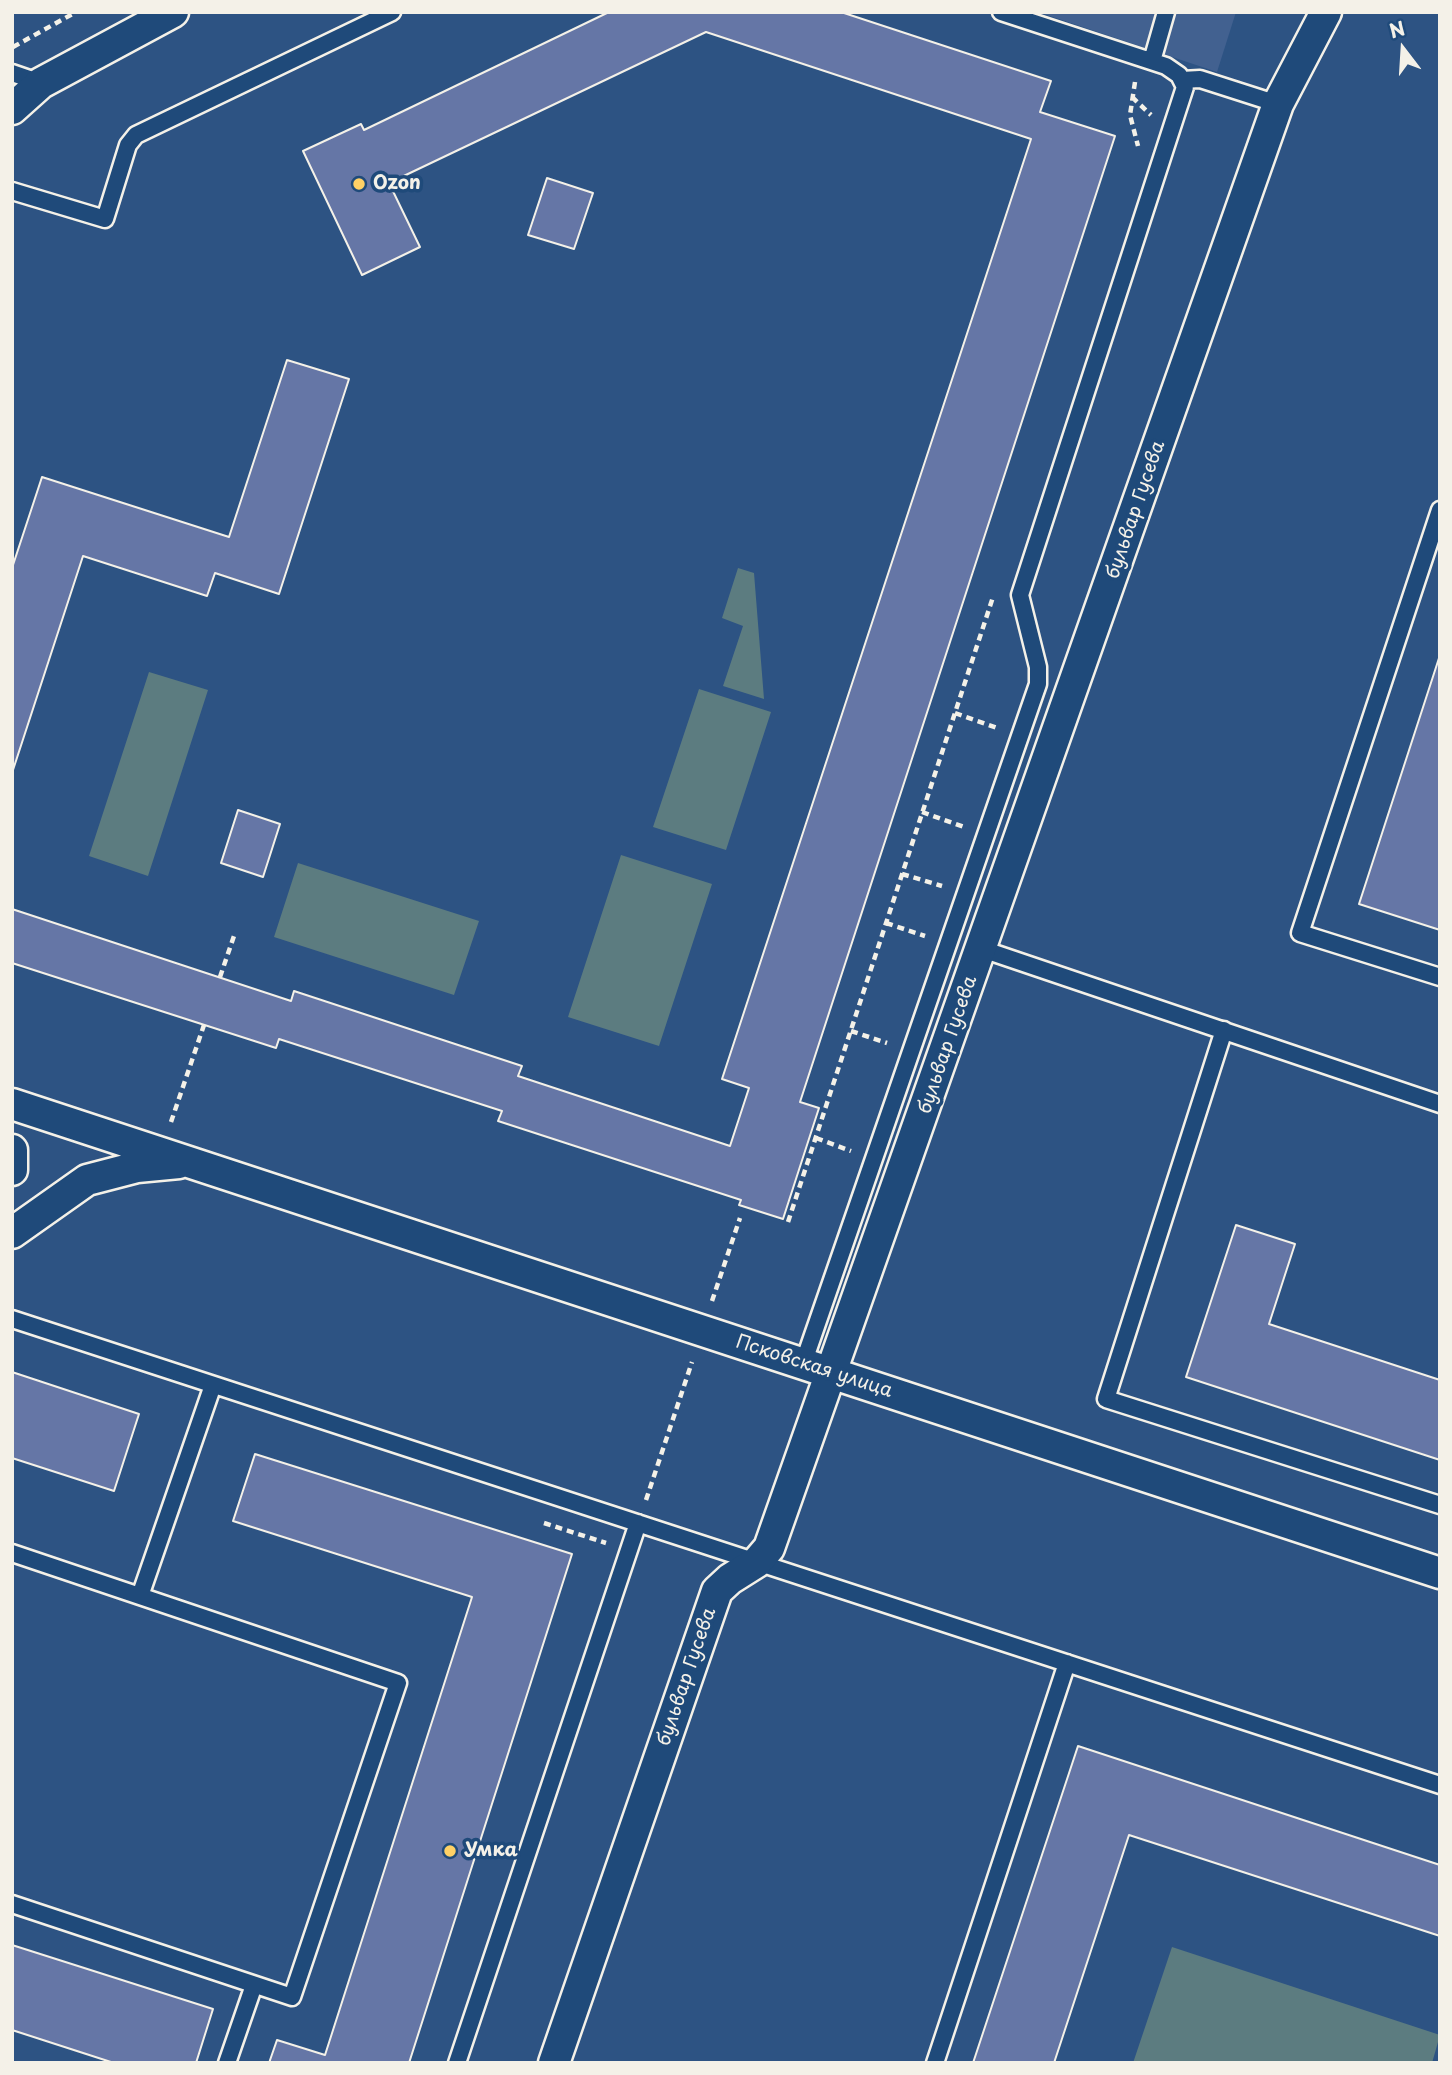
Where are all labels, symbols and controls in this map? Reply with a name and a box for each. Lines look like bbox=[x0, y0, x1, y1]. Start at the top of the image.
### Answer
text: N bbox=[1386, 13, 1408, 45]
north arrow bbox=[1368, 14, 1438, 84]
place label: Ozon bbox=[373, 173, 421, 195]
marker: Ozon bbox=[351, 176, 367, 192]
street label: бульвар Гусева bbox=[1102, 438, 1170, 582]
street label: бульвар Гусева bbox=[914, 973, 982, 1117]
street label: Псковская улица bbox=[733, 1331, 895, 1403]
street label: бульвар Гусева bbox=[653, 1605, 721, 1749]
place label: Умка bbox=[464, 1840, 518, 1862]
marker: Умка bbox=[442, 1843, 458, 1859]

